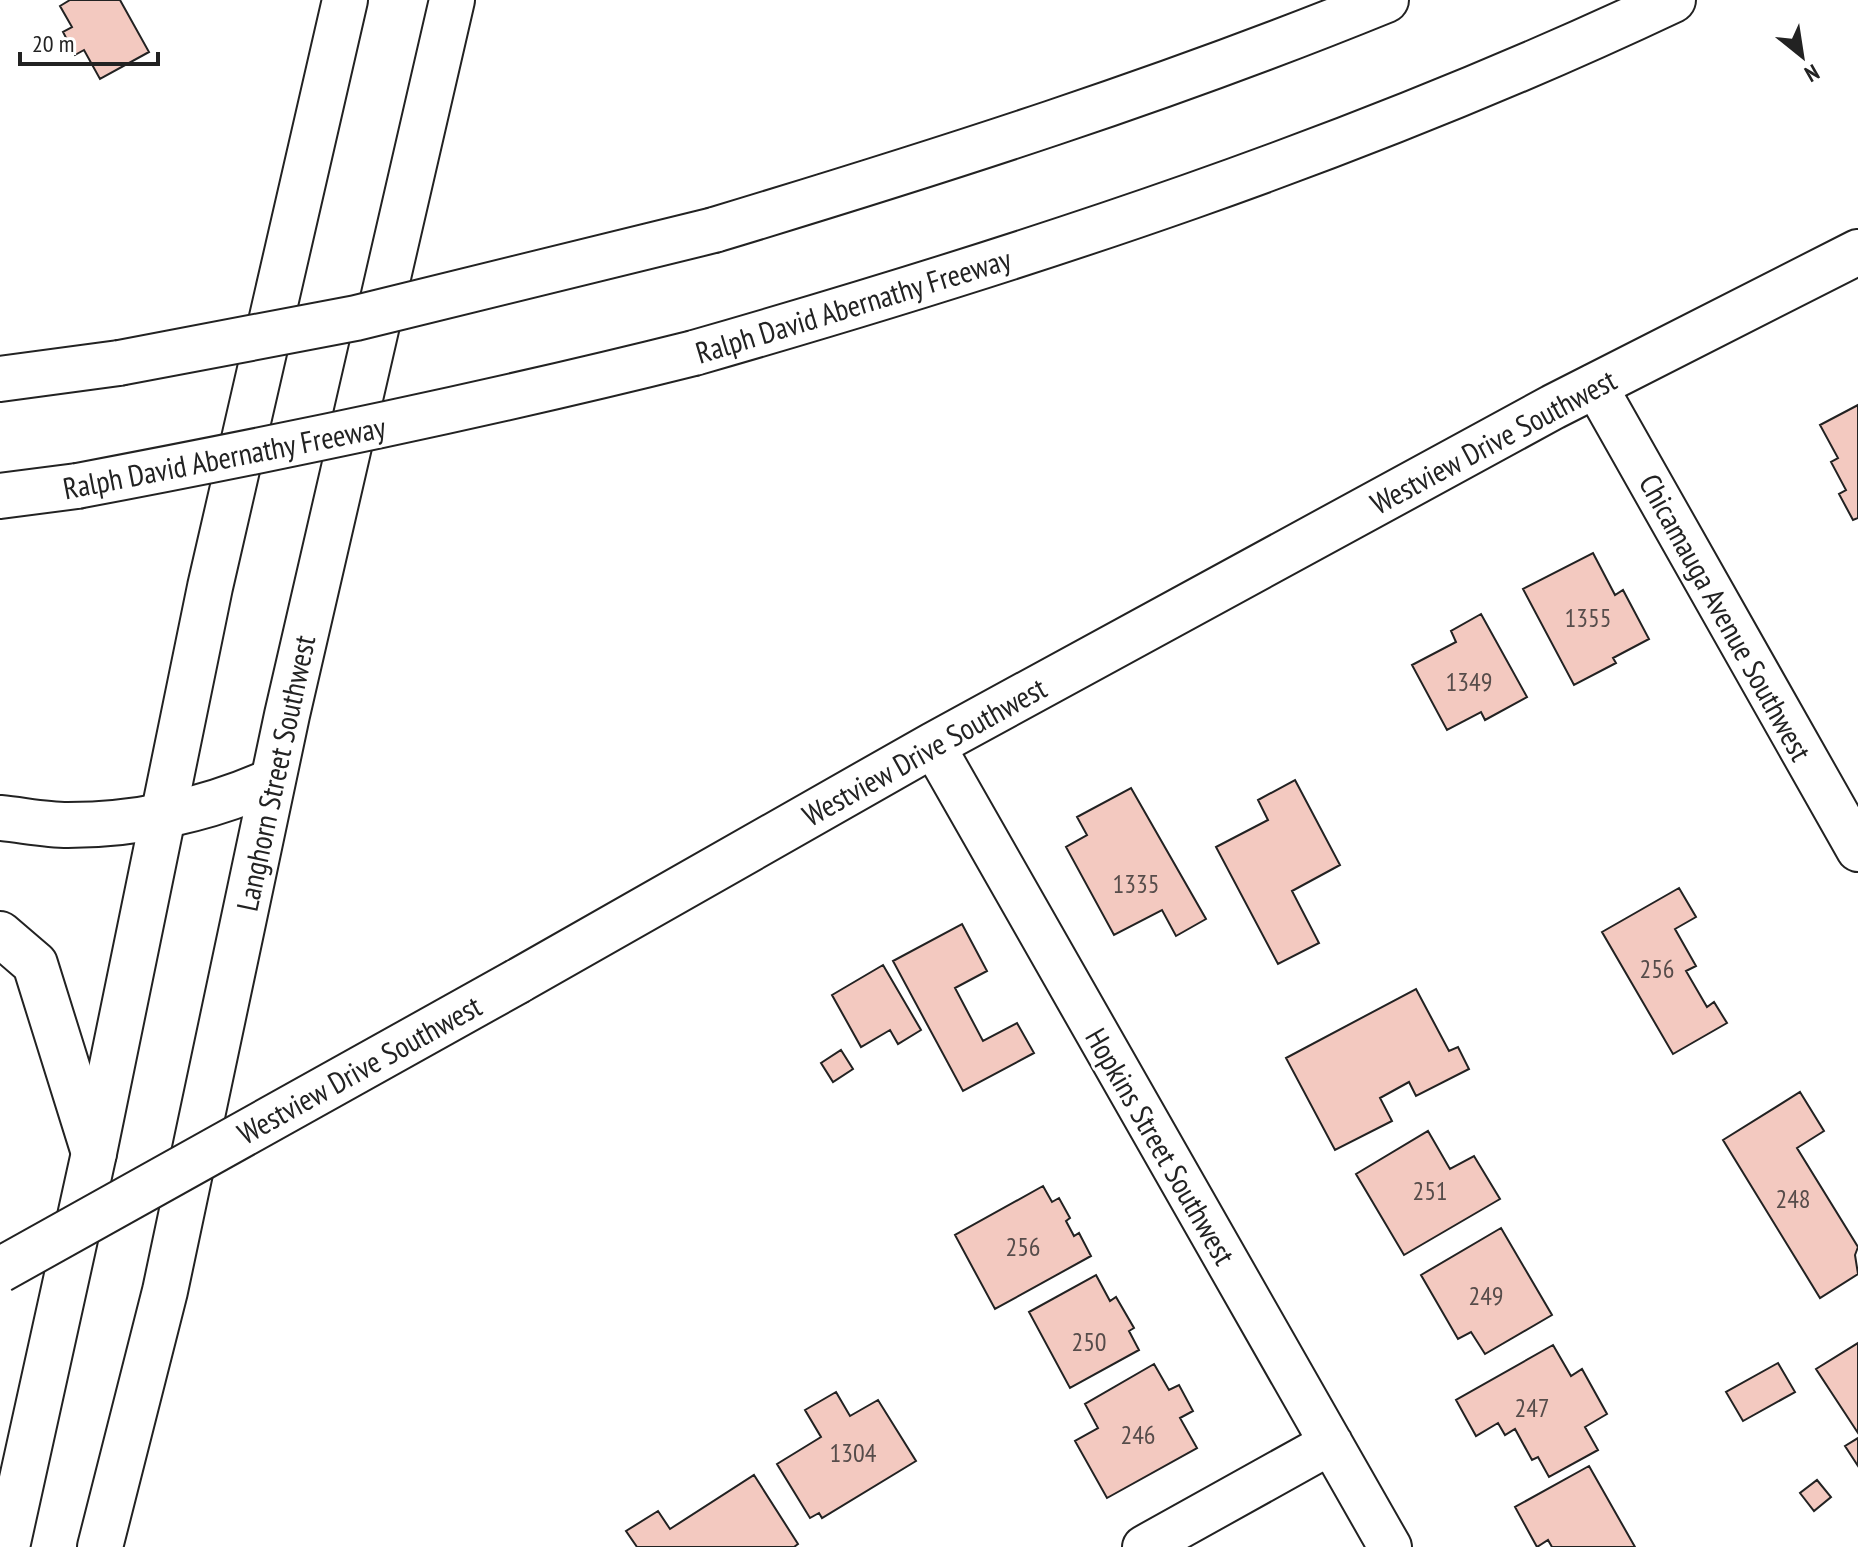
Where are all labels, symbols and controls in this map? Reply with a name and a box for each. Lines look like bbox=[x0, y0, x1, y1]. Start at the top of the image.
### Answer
scale bar bbox=[20, 16, 158, 66]
north arrow bbox=[1762, 16, 1842, 96]
text: 20 m bbox=[32, 28, 74, 59]
text: N bbox=[1800, 58, 1824, 88]
street label: Ralph David Abernathy Freeway bbox=[691, 238, 1016, 372]
street label: Westview Drive Southwest bbox=[1363, 359, 1623, 522]
street label: Ralph David Abernathy Freeway bbox=[60, 406, 389, 507]
street label: Chicamauga Avenue Southwest bbox=[1631, 467, 1821, 768]
house number: 1355 bbox=[1565, 601, 1611, 634]
street label: Langhorn Street Southwest bbox=[227, 631, 323, 914]
house number: 1349 bbox=[1446, 665, 1492, 698]
street label: Westview Drive Southwest bbox=[795, 667, 1053, 834]
house number: 1335 bbox=[1113, 867, 1159, 900]
house number: 256 bbox=[1639, 952, 1675, 985]
street label: Westview Drive Southwest bbox=[230, 985, 488, 1152]
street label: Hopkins Street Southwest bbox=[1077, 1021, 1245, 1272]
house number: 251 bbox=[1412, 1174, 1448, 1207]
house number: 248 bbox=[1775, 1182, 1811, 1215]
house number: 256 bbox=[1005, 1230, 1041, 1263]
house number: 249 bbox=[1468, 1279, 1504, 1312]
house number: 250 bbox=[1071, 1325, 1107, 1358]
house number: 247 bbox=[1514, 1391, 1550, 1424]
house number: 246 bbox=[1120, 1418, 1156, 1451]
house number: 1304 bbox=[830, 1436, 877, 1469]

